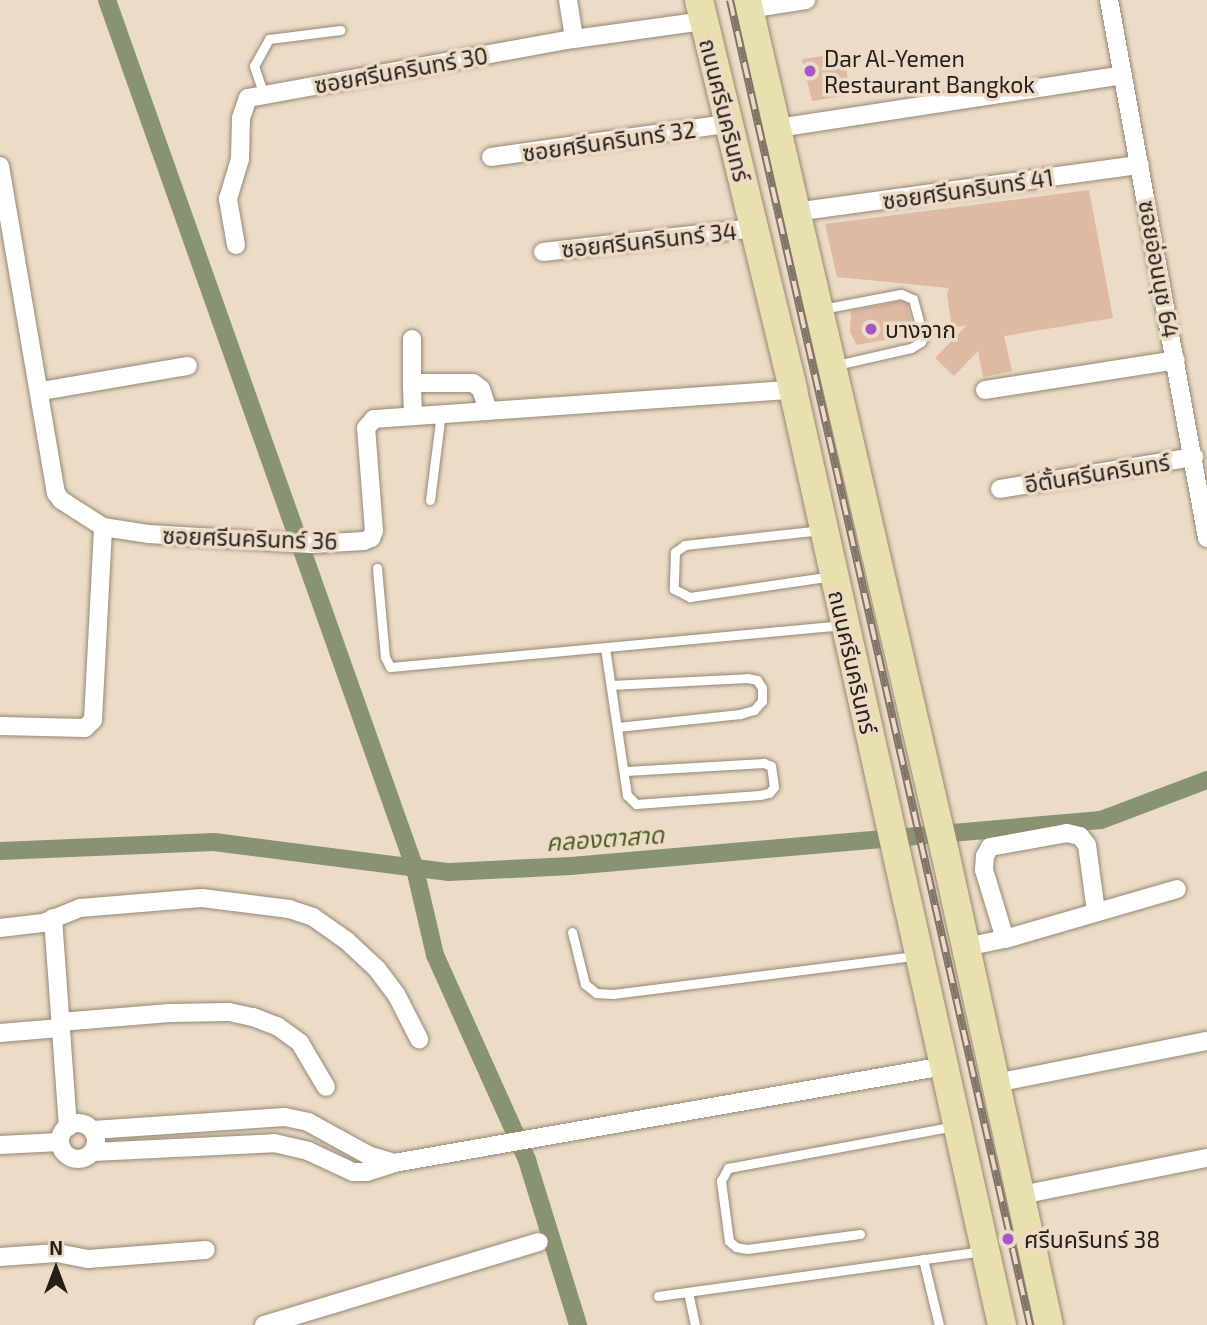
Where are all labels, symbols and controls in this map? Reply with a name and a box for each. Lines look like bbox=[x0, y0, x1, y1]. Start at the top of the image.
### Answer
street label: ถนนศรีนครินทร์ bbox=[694, 36, 756, 184]
street label: ซอยศรีนครินทร์ 30 bbox=[312, 41, 490, 99]
place label: Dar Al-Yemen Restaurant Bangkok bbox=[824, 44, 1035, 98]
marker: Dar Al-Yemen Restaurant Bangkok bbox=[802, 63, 818, 79]
street label: ซอยศรีนครินทร์ 32 bbox=[520, 115, 698, 167]
street label: ซอยศรีนครินทร์ 41 bbox=[881, 163, 1055, 215]
street label: ซอยอ่อนนุช 64 bbox=[1133, 198, 1185, 340]
street label: ซอยศรีนครินทร์ 34 bbox=[560, 217, 738, 263]
place label: บางจาก bbox=[885, 315, 956, 343]
marker: บางจาก bbox=[863, 321, 879, 337]
street label: อีตั้นศรีนครินทร์ bbox=[1023, 448, 1171, 498]
street label: ซอยศรีนครินทร์ 36 bbox=[162, 521, 338, 555]
street label: ถนนศรีนครินทร์ bbox=[823, 588, 883, 736]
water label: คลองตาสาด bbox=[545, 820, 665, 856]
place label: ศรีนครินทร์ 38 bbox=[1024, 1225, 1160, 1253]
marker: ศรีนครินทร์ 38 bbox=[998, 1229, 1018, 1249]
north arrow bbox=[21, 1234, 91, 1304]
text: N bbox=[49, 1236, 63, 1259]

